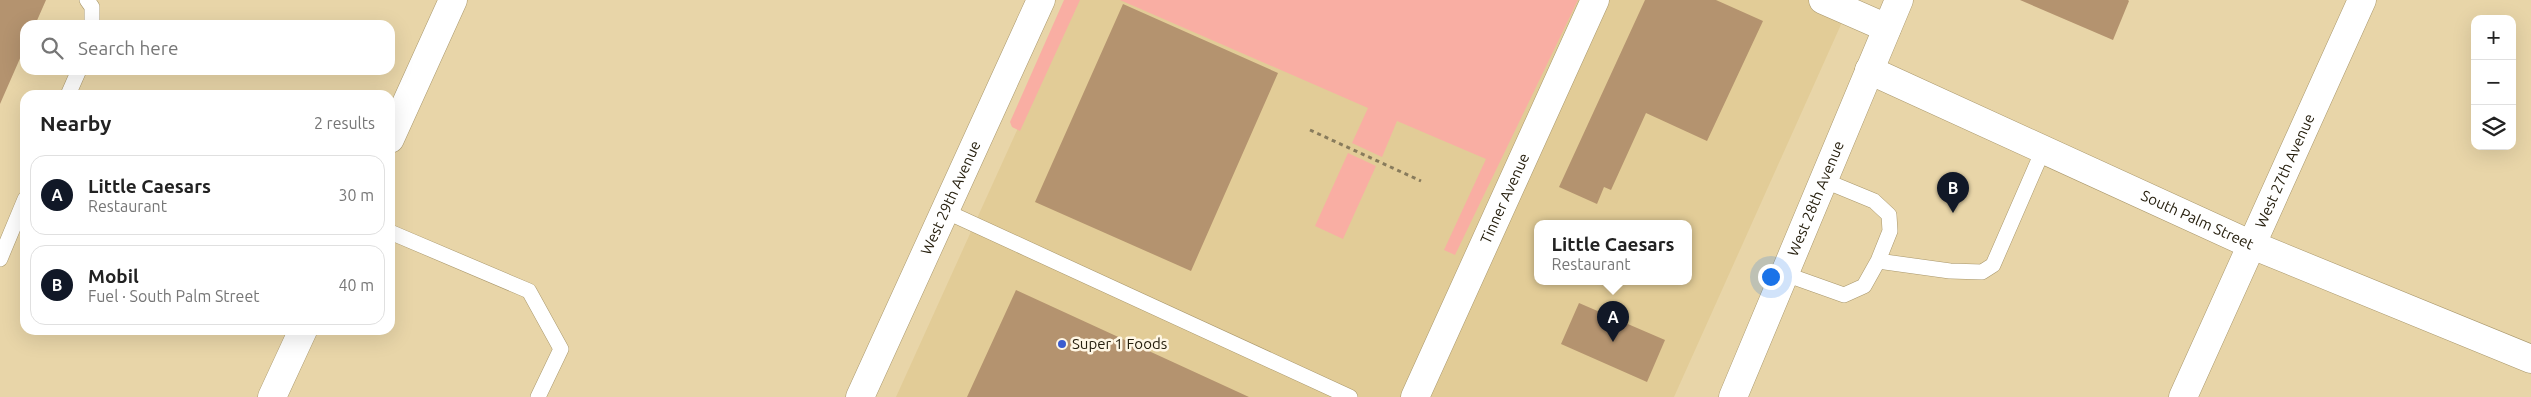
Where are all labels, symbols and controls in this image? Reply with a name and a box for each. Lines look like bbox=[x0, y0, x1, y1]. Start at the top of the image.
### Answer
map controls bbox=[2471, 15, 2516, 150]
button: + bbox=[2471, 15, 2516, 60]
search box bbox=[20, 20, 395, 75]
icon: search bbox=[38, 34, 66, 62]
text: Search here bbox=[78, 37, 178, 59]
button: − bbox=[2471, 60, 2516, 105]
button: layers bbox=[2471, 105, 2516, 150]
text: Nearby bbox=[40, 111, 111, 135]
street label: West 27th Avenue bbox=[2251, 111, 2318, 230]
text: 2 results bbox=[314, 114, 375, 132]
street label: West 29th Avenue bbox=[917, 138, 984, 257]
street label: West 28th Avenue bbox=[1784, 138, 1847, 259]
street label: Tinner Avenue bbox=[1477, 150, 1532, 246]
pin: B bbox=[1937, 172, 1969, 213]
text: Little Caesars bbox=[88, 175, 211, 197]
text: A bbox=[51, 186, 63, 204]
text: 30 m bbox=[338, 186, 374, 204]
street label: South Palm Street bbox=[2139, 186, 2257, 253]
text: Restaurant bbox=[88, 197, 167, 215]
popup bbox=[1534, 220, 1692, 285]
text: Little Caesars bbox=[1552, 233, 1674, 255]
text: Restaurant bbox=[1552, 255, 1631, 273]
your location bbox=[1758, 264, 1784, 290]
text: Mobil bbox=[88, 265, 139, 287]
text: B bbox=[52, 276, 62, 294]
text: 40 m bbox=[338, 276, 374, 294]
text: Fuel · South Palm Street bbox=[88, 287, 260, 305]
pin: A bbox=[1597, 301, 1629, 342]
place label: Super 1 Foods bbox=[1072, 335, 1167, 352]
marker: Super 1 Foods bbox=[1056, 338, 1068, 350]

